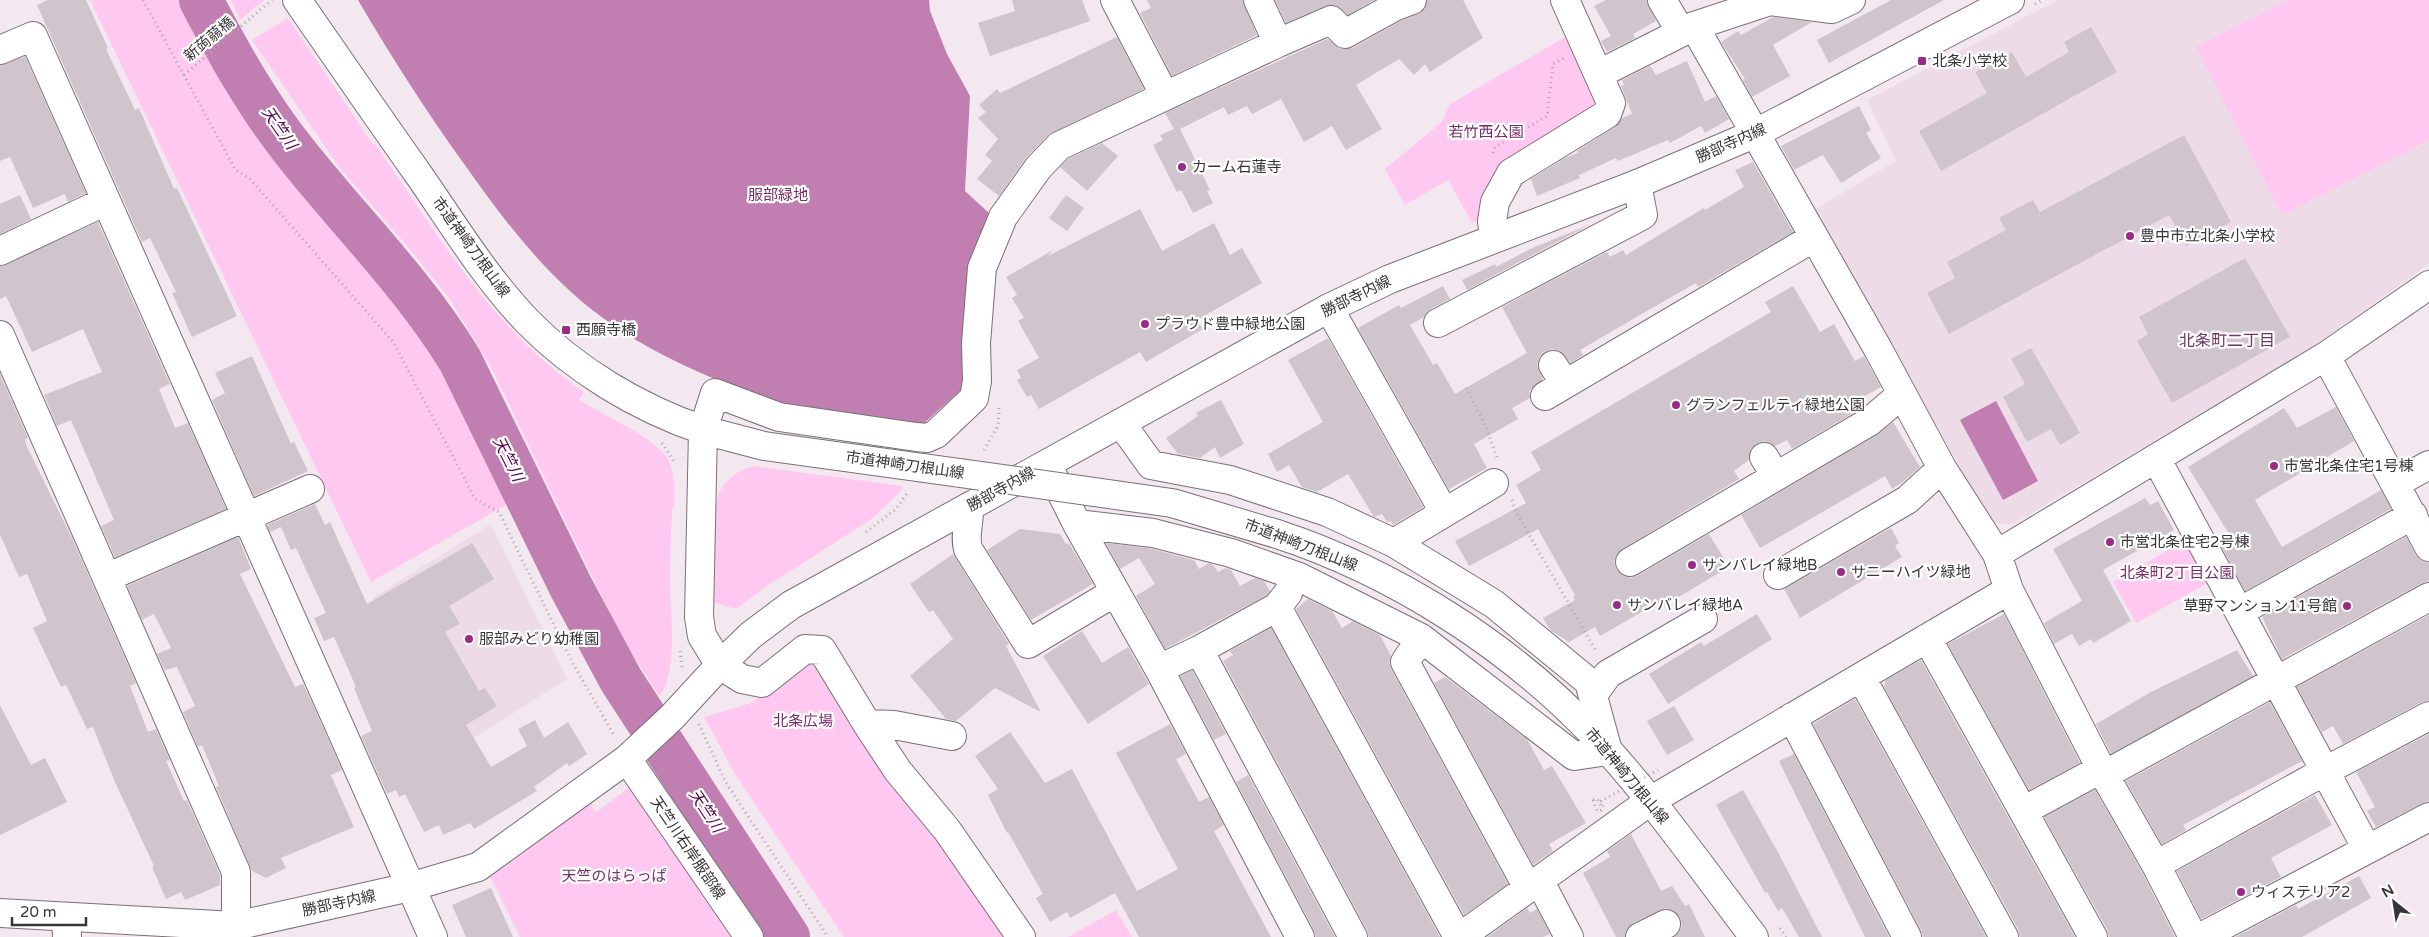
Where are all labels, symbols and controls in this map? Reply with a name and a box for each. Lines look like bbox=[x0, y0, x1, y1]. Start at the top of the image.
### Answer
street label: 新蒟蒻橋 bbox=[180, 13, 238, 65]
place label: 北条小学校 bbox=[1932, 52, 2007, 70]
marker: 北条小学校 bbox=[1916, 55, 1928, 67]
water label: 天竺川 bbox=[257, 103, 302, 155]
street label: 勝部寺内線 bbox=[1693, 120, 1769, 166]
park label: 若竹西公園 bbox=[1448, 123, 1524, 141]
place label: カーム石蓮寺 bbox=[1192, 158, 1282, 176]
marker: カーム石蓮寺 bbox=[1176, 161, 1188, 173]
park label: 服部緑地 bbox=[748, 186, 808, 204]
street label: 市道神崎刀根山線 bbox=[428, 193, 514, 301]
place label: 豊中市立北条小学校 bbox=[2140, 227, 2275, 245]
marker: 豊中市立北条小学校 bbox=[2124, 230, 2136, 242]
street label: 勝部寺内線 bbox=[1318, 271, 1394, 321]
place label: プラウド豊中緑地公園 bbox=[1155, 315, 1305, 333]
marker: プラウド豊中緑地公園 bbox=[1139, 318, 1151, 330]
place label: 西願寺橋 bbox=[576, 321, 636, 339]
marker: 西願寺橋 bbox=[560, 324, 572, 336]
district label: 北条町二丁目 bbox=[2179, 331, 2275, 351]
place label: グランフェルティ緑地公園 bbox=[1686, 396, 1865, 414]
marker: グランフェルティ緑地公園 bbox=[1670, 399, 1682, 411]
water label: 天竺川 bbox=[488, 433, 529, 487]
street label: 市道神崎刀根山線 bbox=[844, 448, 966, 482]
place label: 市営北条住宅1号棟 bbox=[2284, 457, 2413, 475]
marker: 市営北条住宅1号棟 bbox=[2268, 460, 2280, 472]
street label: 勝部寺内線 bbox=[964, 463, 1038, 515]
street label: 市道神崎刀根山線 bbox=[1242, 515, 1360, 575]
place label: 市営北条住宅2号棟 bbox=[2120, 533, 2249, 551]
marker: 市営北条住宅2号棟 bbox=[2104, 536, 2116, 548]
place label: サンバレイ緑地B bbox=[1702, 556, 1817, 574]
marker: サンバレイ緑地B bbox=[1686, 559, 1698, 571]
place label: サニーハイツ緑地 bbox=[1851, 563, 1970, 581]
park label: 北条町2丁目公園 bbox=[2120, 564, 2234, 582]
marker: サニーハイツ緑地 bbox=[1835, 566, 1847, 578]
place label: サンバレイ緑地A bbox=[1627, 596, 1743, 614]
place label: 草野マンション11号館 bbox=[2183, 597, 2337, 615]
marker: サンバレイ緑地A bbox=[1611, 599, 1623, 611]
marker: 草野マンション11号館 bbox=[2341, 600, 2353, 612]
place label: 服部みどり幼稚園 bbox=[479, 630, 599, 648]
marker: 服部みどり幼稚園 bbox=[463, 633, 475, 645]
park label: 北条広場 bbox=[773, 712, 833, 730]
street label: 市道神崎刀根山線 bbox=[1582, 724, 1672, 828]
water label: 天竺川 bbox=[685, 785, 729, 838]
street label: 天竺川右岸服部線 bbox=[647, 793, 729, 903]
park label: 天竺のはらっぱ bbox=[561, 867, 667, 885]
north arrow bbox=[2369, 877, 2419, 927]
text: N bbox=[2379, 881, 2397, 901]
place label: ウィステリア2 bbox=[2251, 883, 2350, 901]
street label: 勝部寺内線 bbox=[300, 886, 378, 920]
marker: ウィステリア2 bbox=[2235, 886, 2247, 898]
scale bar bbox=[12, 894, 86, 926]
text: 20 m bbox=[20, 903, 57, 921]

